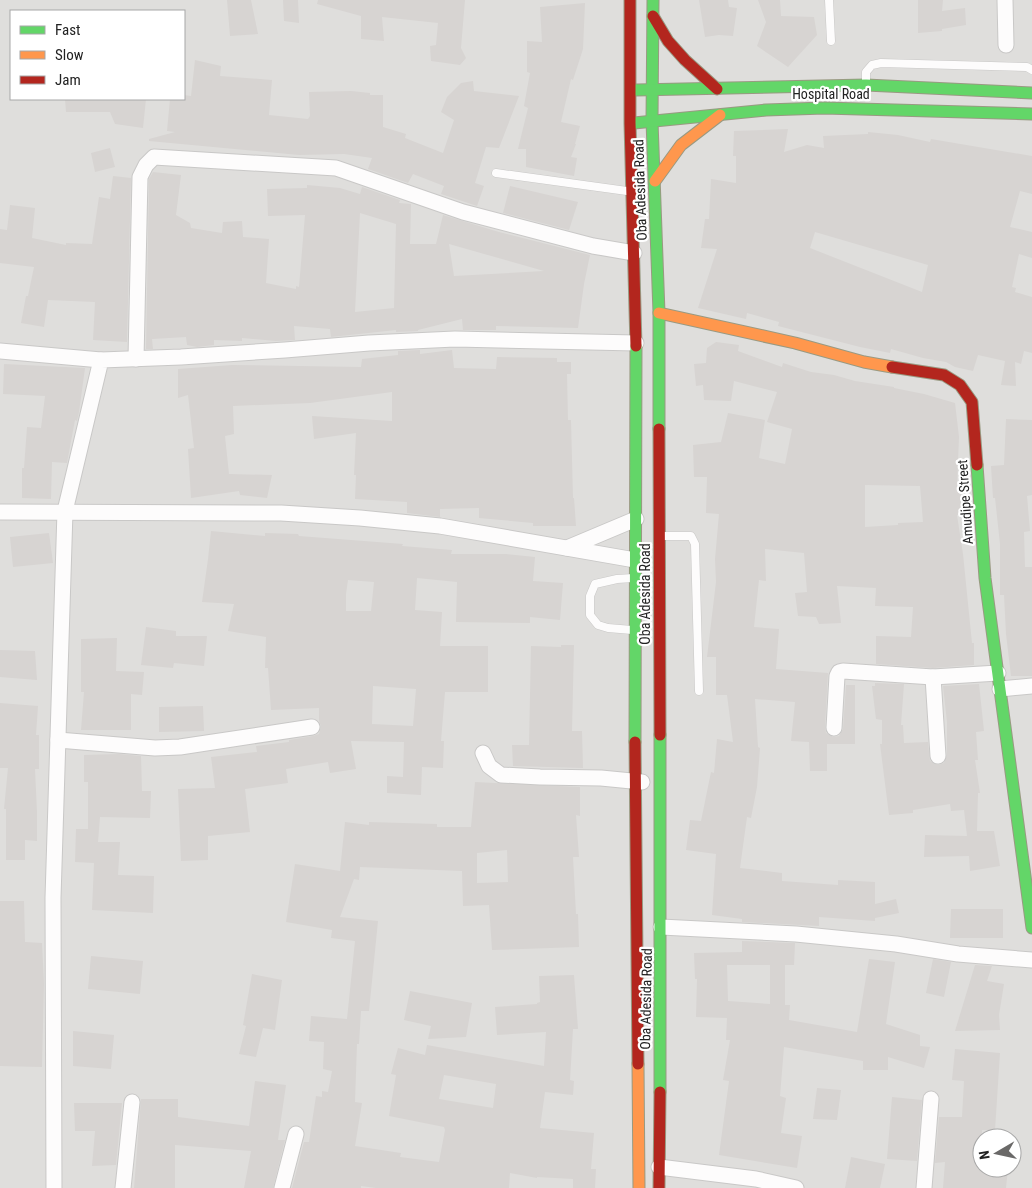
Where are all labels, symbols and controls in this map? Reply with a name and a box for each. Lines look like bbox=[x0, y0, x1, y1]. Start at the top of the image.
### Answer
legend bbox=[10, 10, 185, 100]
text: Fast bbox=[55, 21, 80, 39]
text: Slow bbox=[55, 46, 84, 64]
text: Jam bbox=[55, 71, 81, 89]
street label: Hospital Road bbox=[792, 86, 870, 102]
street label: Oba Adesida Road bbox=[630, 139, 650, 241]
street label: Amudipe Street bbox=[954, 459, 976, 545]
street label: Oba Adesida Road bbox=[637, 543, 653, 645]
street label: Oba Adesida Road bbox=[637, 948, 655, 1050]
north arrow bbox=[972, 1128, 1022, 1178]
text: N bbox=[976, 1150, 993, 1161]

